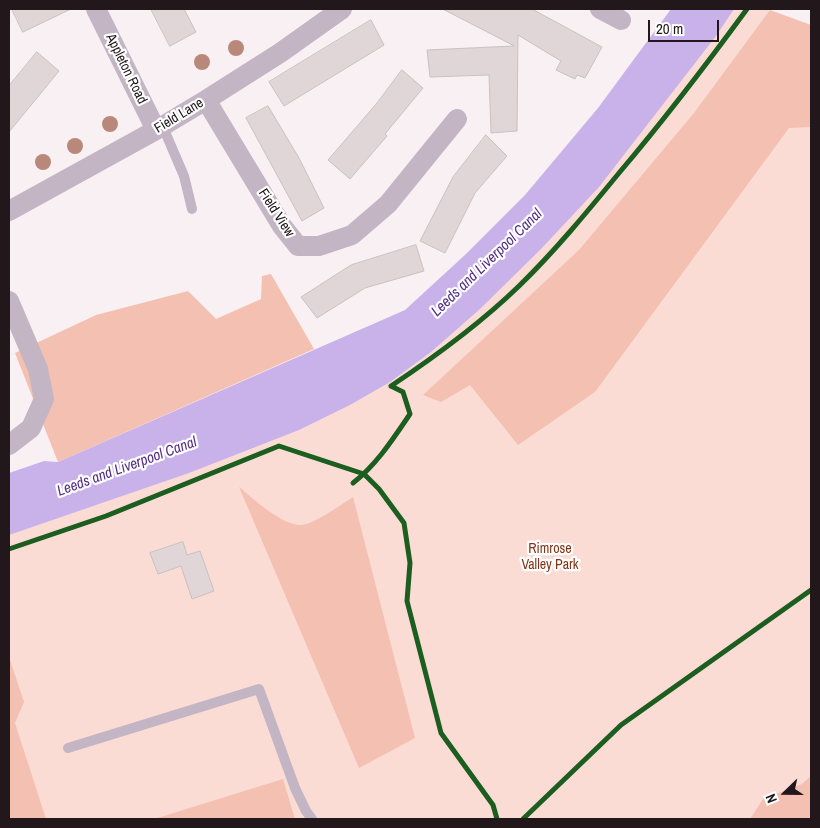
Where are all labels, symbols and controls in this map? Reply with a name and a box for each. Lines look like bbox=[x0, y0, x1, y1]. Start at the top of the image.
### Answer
scale bar bbox=[650, 10, 721, 42]
text: 20 m bbox=[656, 18, 683, 39]
street label: Appleton Road bbox=[102, 31, 150, 107]
street label: Field Lane bbox=[151, 95, 207, 137]
street label: Field View bbox=[254, 186, 298, 240]
water label: Leeds and Liverpool Canal bbox=[428, 205, 546, 321]
water label: Leeds and Liverpool Canal bbox=[55, 433, 199, 501]
park label: Rimrose Valley Park bbox=[521, 541, 579, 574]
north arrow bbox=[760, 768, 810, 818]
text: N bbox=[761, 791, 781, 806]

